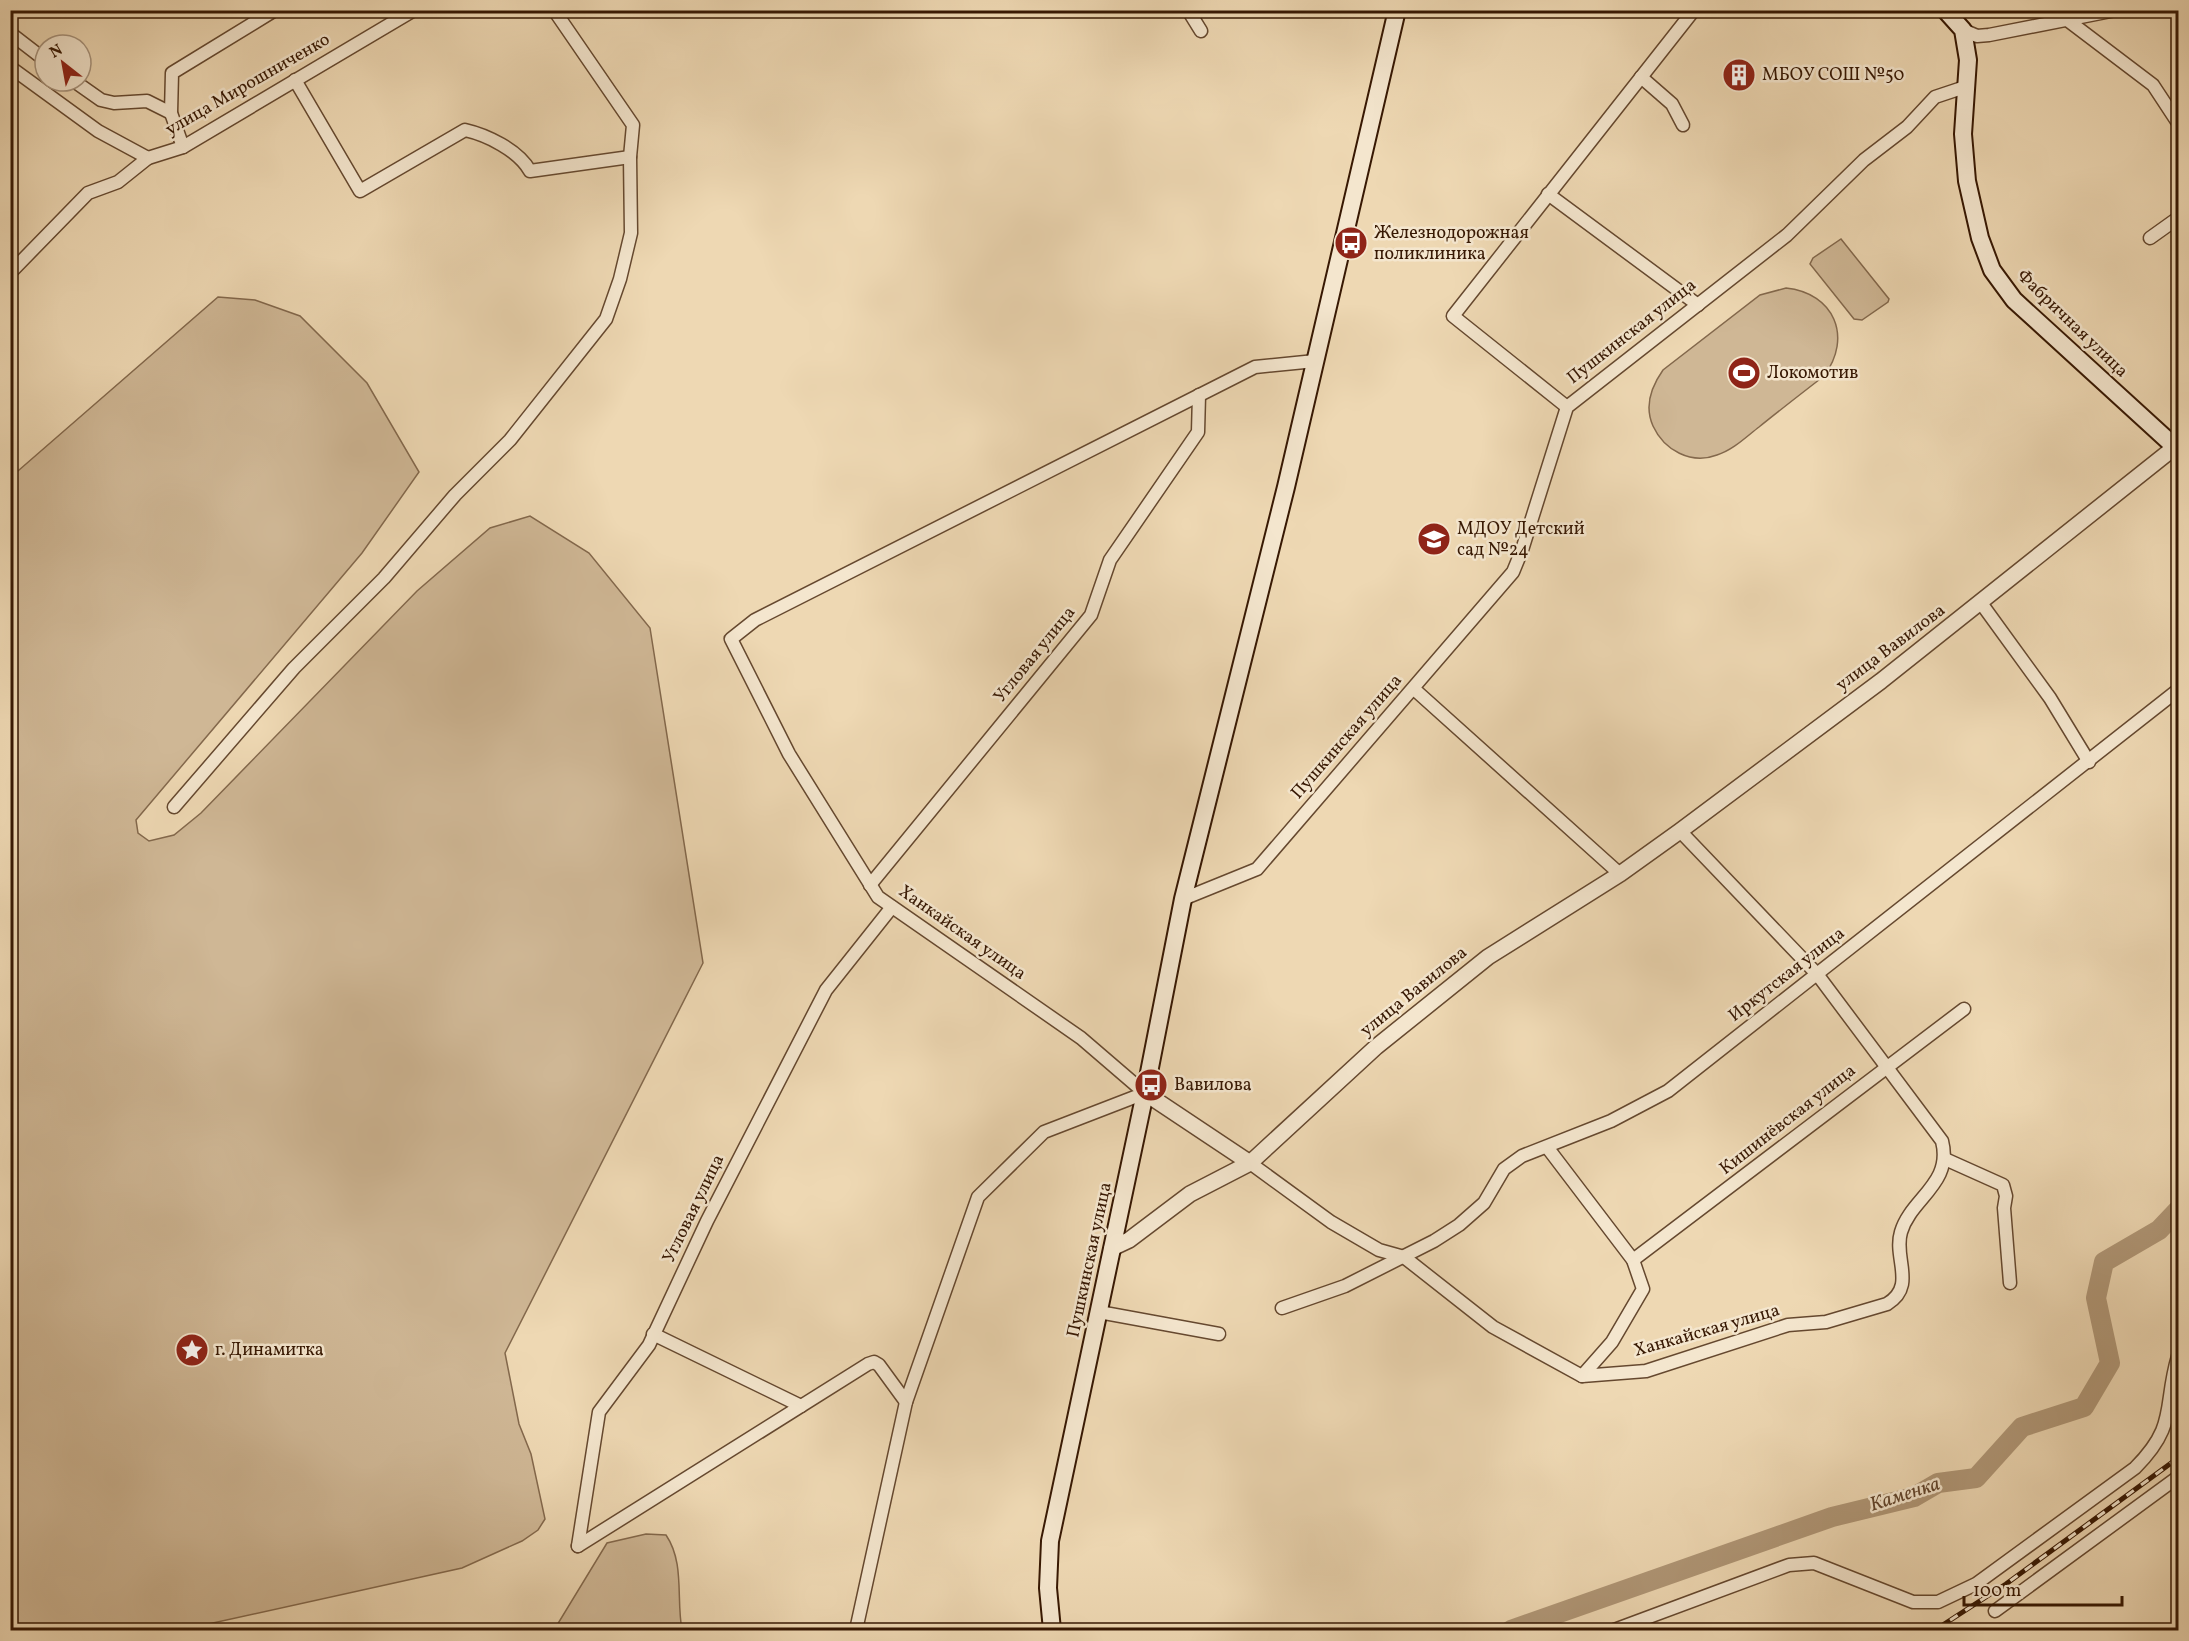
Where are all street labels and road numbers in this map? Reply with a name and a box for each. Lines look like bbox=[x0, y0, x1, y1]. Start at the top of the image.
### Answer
street label: улица Мирошниченко bbox=[161, 28, 335, 142]
street label: Фабричная улица bbox=[2011, 264, 2133, 384]
street label: Пушкинская улица bbox=[1562, 273, 1702, 391]
street label: улица Вавилова bbox=[1831, 598, 1951, 698]
street label: Угловая улица bbox=[988, 601, 1082, 709]
street label: Пушкинская улица bbox=[1286, 669, 1408, 805]
street label: Ханкайская улица bbox=[893, 880, 1031, 986]
street label: Иркутская улица bbox=[1724, 922, 1850, 1028]
street label: улица Вавилова bbox=[1355, 941, 1473, 1043]
street label: Кишинёвская улица bbox=[1715, 1059, 1861, 1181]
street label: Угловая улица bbox=[657, 1151, 731, 1267]
street label: Пушкинская улица bbox=[1061, 1180, 1119, 1340]
street label: Ханкайская улица bbox=[1631, 1298, 1783, 1364]

